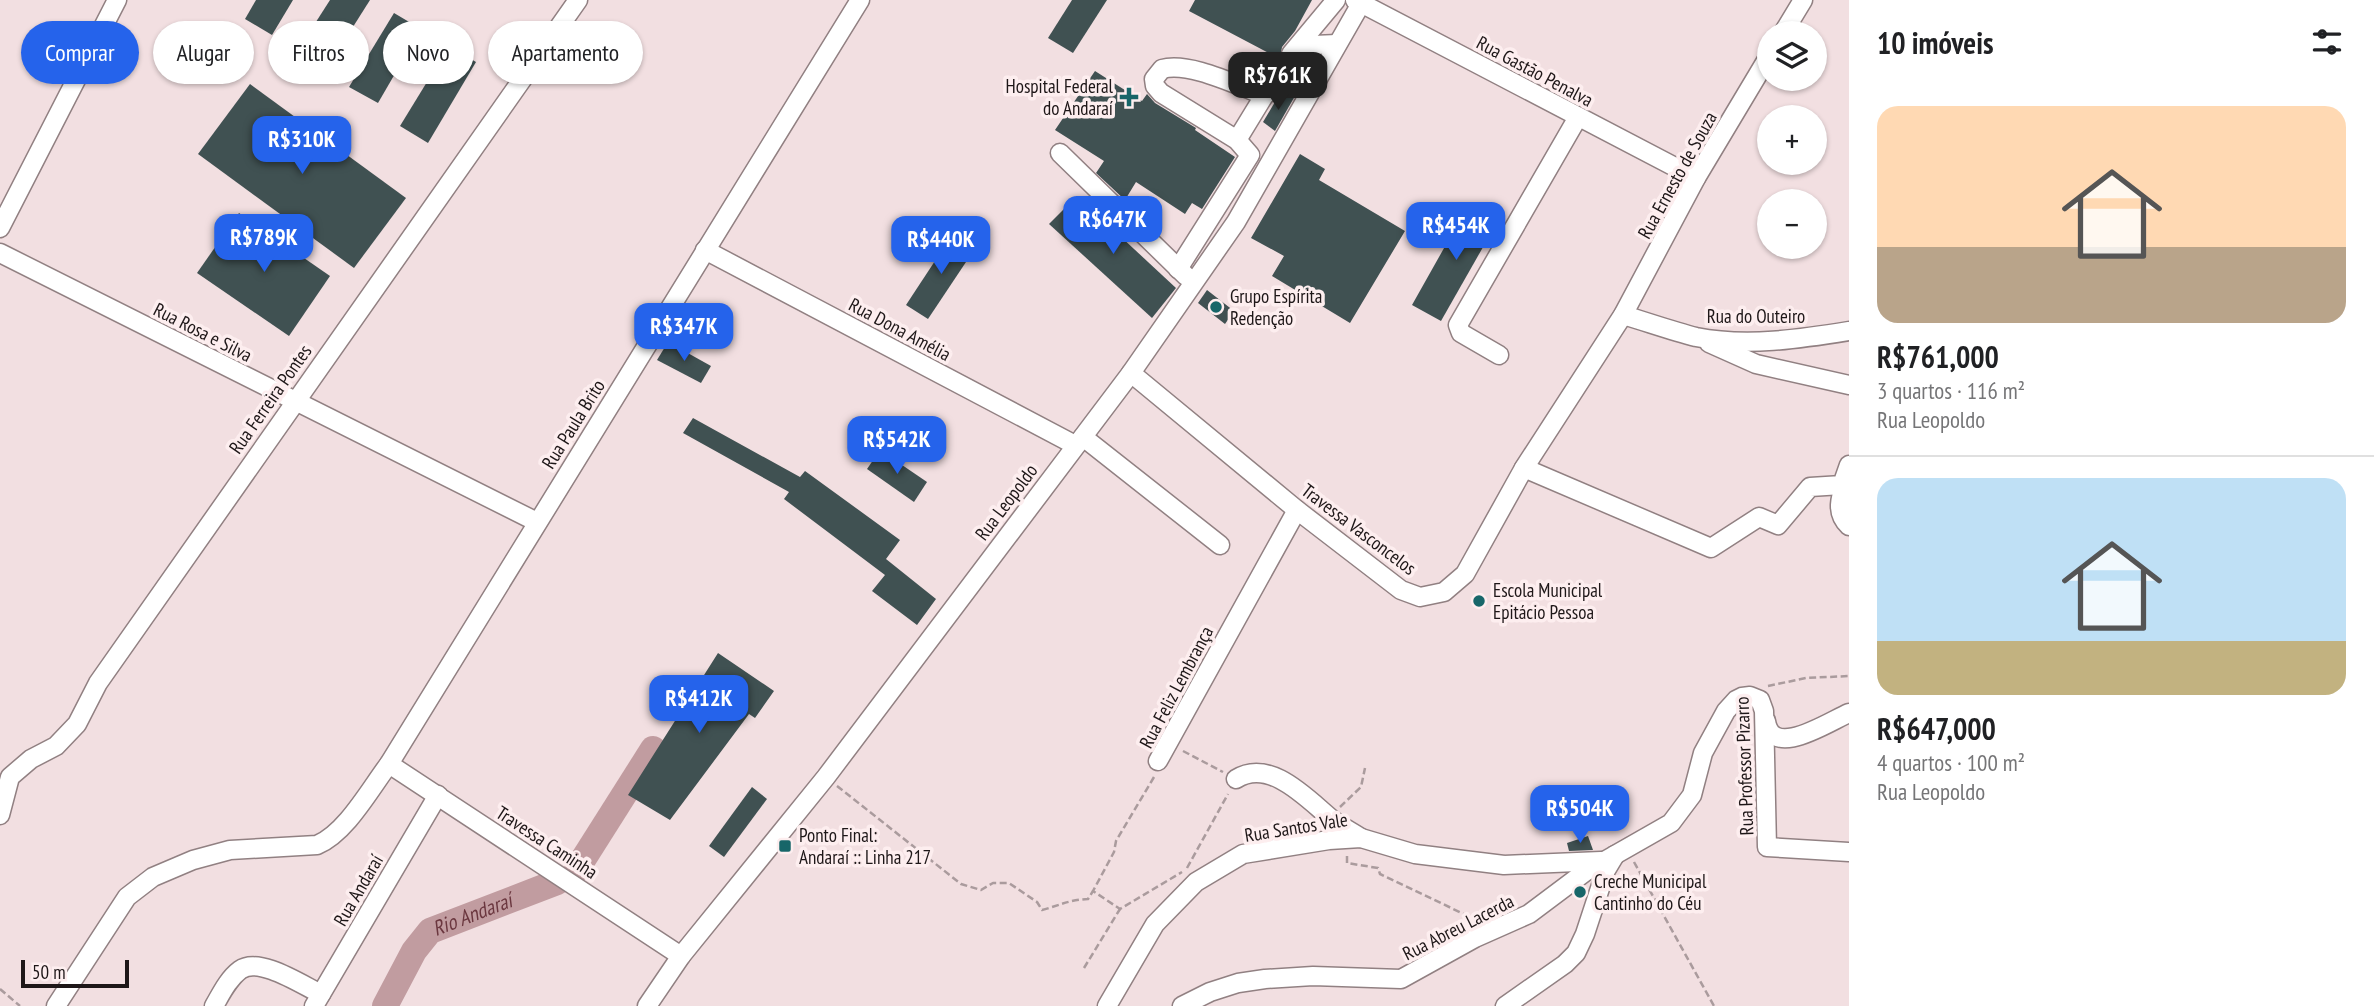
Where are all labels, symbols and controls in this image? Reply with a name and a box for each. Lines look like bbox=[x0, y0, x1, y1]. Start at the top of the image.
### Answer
chip: Comprar bbox=[21, 21, 139, 84]
chip: Alugar bbox=[153, 21, 254, 84]
chip: Filtros bbox=[268, 21, 369, 84]
chip: Novo bbox=[383, 21, 474, 84]
chip: Apartamento bbox=[488, 21, 643, 84]
map controls bbox=[1757, 21, 1827, 259]
button: layers bbox=[1757, 21, 1827, 91]
text: 10 imóveis bbox=[1877, 23, 1993, 62]
icon: filters bbox=[2308, 23, 2346, 61]
street label: Rua Gastão Penalva bbox=[1473, 30, 1597, 112]
pin: R$761K bbox=[1221, 52, 1335, 112]
text: R$761K bbox=[1244, 60, 1312, 89]
place label: Hospital Federal do Andaraí bbox=[1006, 74, 1114, 120]
marker: Hospital Federal do Andaraí bbox=[1119, 87, 1139, 107]
button: + bbox=[1757, 105, 1827, 175]
street label: Rua Ernesto de Souza bbox=[1632, 107, 1722, 243]
pin: R$310K bbox=[245, 116, 359, 176]
text: R$310K bbox=[268, 124, 336, 153]
icon: home bbox=[2049, 151, 2175, 277]
button: − bbox=[1757, 189, 1827, 259]
pin: R$647K bbox=[1056, 196, 1170, 256]
pin: R$454K bbox=[1399, 202, 1513, 262]
text: R$647K bbox=[1079, 204, 1147, 233]
text: R$454K bbox=[1422, 210, 1490, 239]
pin: R$789K bbox=[207, 215, 321, 274]
pin: R$440K bbox=[884, 216, 998, 276]
text: R$789K bbox=[230, 222, 298, 251]
text: R$440K bbox=[907, 224, 975, 253]
place label: Grupo Espírita Redenção bbox=[1230, 284, 1322, 330]
street label: Rua Dona Amélia bbox=[845, 292, 955, 366]
street label: Rua Rosa e Silva bbox=[150, 297, 256, 367]
marker: Grupo Espírita Redenção bbox=[1208, 299, 1224, 315]
pin: R$347K bbox=[627, 304, 741, 363]
street label: Rua do Outeiro bbox=[1707, 304, 1805, 328]
text: R$347K bbox=[650, 311, 718, 340]
text: R$761,000 bbox=[1877, 337, 1999, 376]
street label: Rua Ferreira Pontes bbox=[224, 340, 316, 458]
street label: Rua Paula Brito bbox=[536, 375, 610, 473]
text: 3 quartos · 116 m² bbox=[1877, 376, 2025, 405]
text: Rua Leopoldo bbox=[1877, 405, 1985, 434]
pin: R$542K bbox=[840, 416, 954, 476]
text: R$542K bbox=[863, 424, 931, 453]
street label: Rua Leopoldo bbox=[970, 459, 1042, 545]
street label: Travessa Vasconcelos bbox=[1297, 478, 1421, 580]
icon: home bbox=[2049, 523, 2175, 649]
place label: Escola Municipal Epitácio Pessoa bbox=[1493, 578, 1603, 624]
marker: Escola Municipal Epitácio Pessoa bbox=[1471, 593, 1487, 609]
street label: Rua Feliz Lembrança bbox=[1134, 622, 1218, 752]
pin: R$412K bbox=[642, 676, 756, 735]
text: R$412K bbox=[665, 683, 733, 712]
street label: Rua Professor Pizarro bbox=[1730, 696, 1758, 836]
text: R$647,000 bbox=[1877, 709, 1996, 748]
text: 4 quartos · 100 m² bbox=[1877, 748, 2025, 777]
text: Rua Leopoldo bbox=[1877, 777, 1985, 806]
pin: R$504K bbox=[1523, 786, 1637, 845]
text: R$504K bbox=[1546, 793, 1614, 822]
street label: Travessa Caminha bbox=[492, 800, 602, 884]
street label: Rua Santos Vale bbox=[1243, 807, 1350, 847]
place label: Ponto Final: Andaraí :: Linha 217 bbox=[799, 823, 931, 869]
marker: Ponto Final: Andaraí :: Linha 217 bbox=[777, 838, 793, 854]
street label: Rua Andaraí bbox=[328, 850, 388, 930]
place label: Creche Municipal Cantinho do Céu bbox=[1594, 869, 1707, 915]
marker: Creche Municipal Cantinho do Céu bbox=[1572, 884, 1588, 900]
water label: Rio Andaraí bbox=[428, 885, 520, 942]
street label: Rua Abreu Lacerda bbox=[1398, 889, 1518, 965]
scale bar bbox=[21, 957, 130, 989]
text: 50 m bbox=[32, 960, 66, 984]

